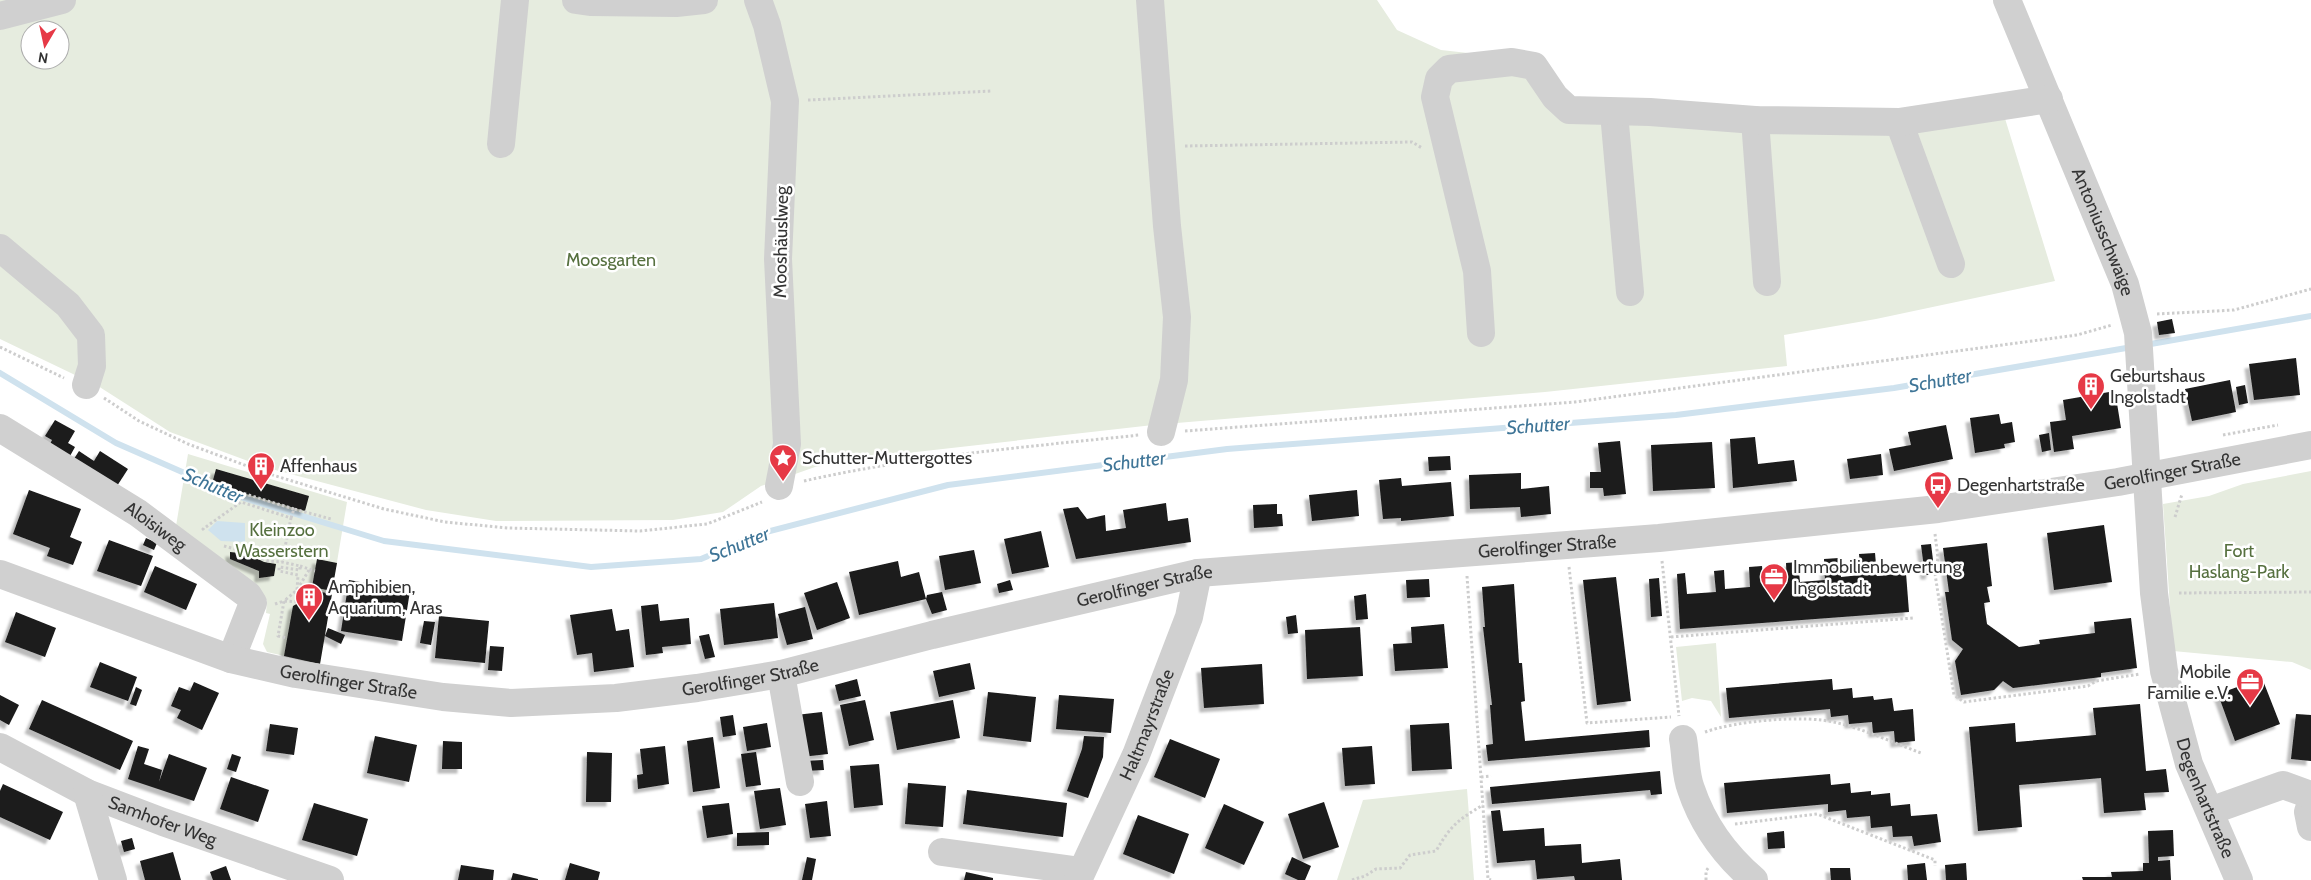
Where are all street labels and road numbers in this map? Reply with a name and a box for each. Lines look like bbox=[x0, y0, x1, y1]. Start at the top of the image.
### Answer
street label: Antoniusschwaige bbox=[2067, 164, 2139, 298]
street label: Mooshäuslweg bbox=[769, 185, 793, 298]
street label: Gerolfinger Straße bbox=[2102, 448, 2242, 495]
street label: Aloisiweg bbox=[121, 496, 192, 557]
street label: Gerolfinger Straße bbox=[1477, 530, 1617, 563]
street label: Gerolfinger Straße bbox=[1074, 561, 1213, 612]
street label: Gerolfinger Straße bbox=[681, 654, 821, 701]
street label: Gerolfinger Straße bbox=[278, 660, 419, 704]
street label: Haltmayrstraße bbox=[1115, 666, 1179, 784]
street label: Degenhartstraße bbox=[2171, 735, 2239, 861]
street label: Samhofer Weg bbox=[105, 791, 221, 851]

